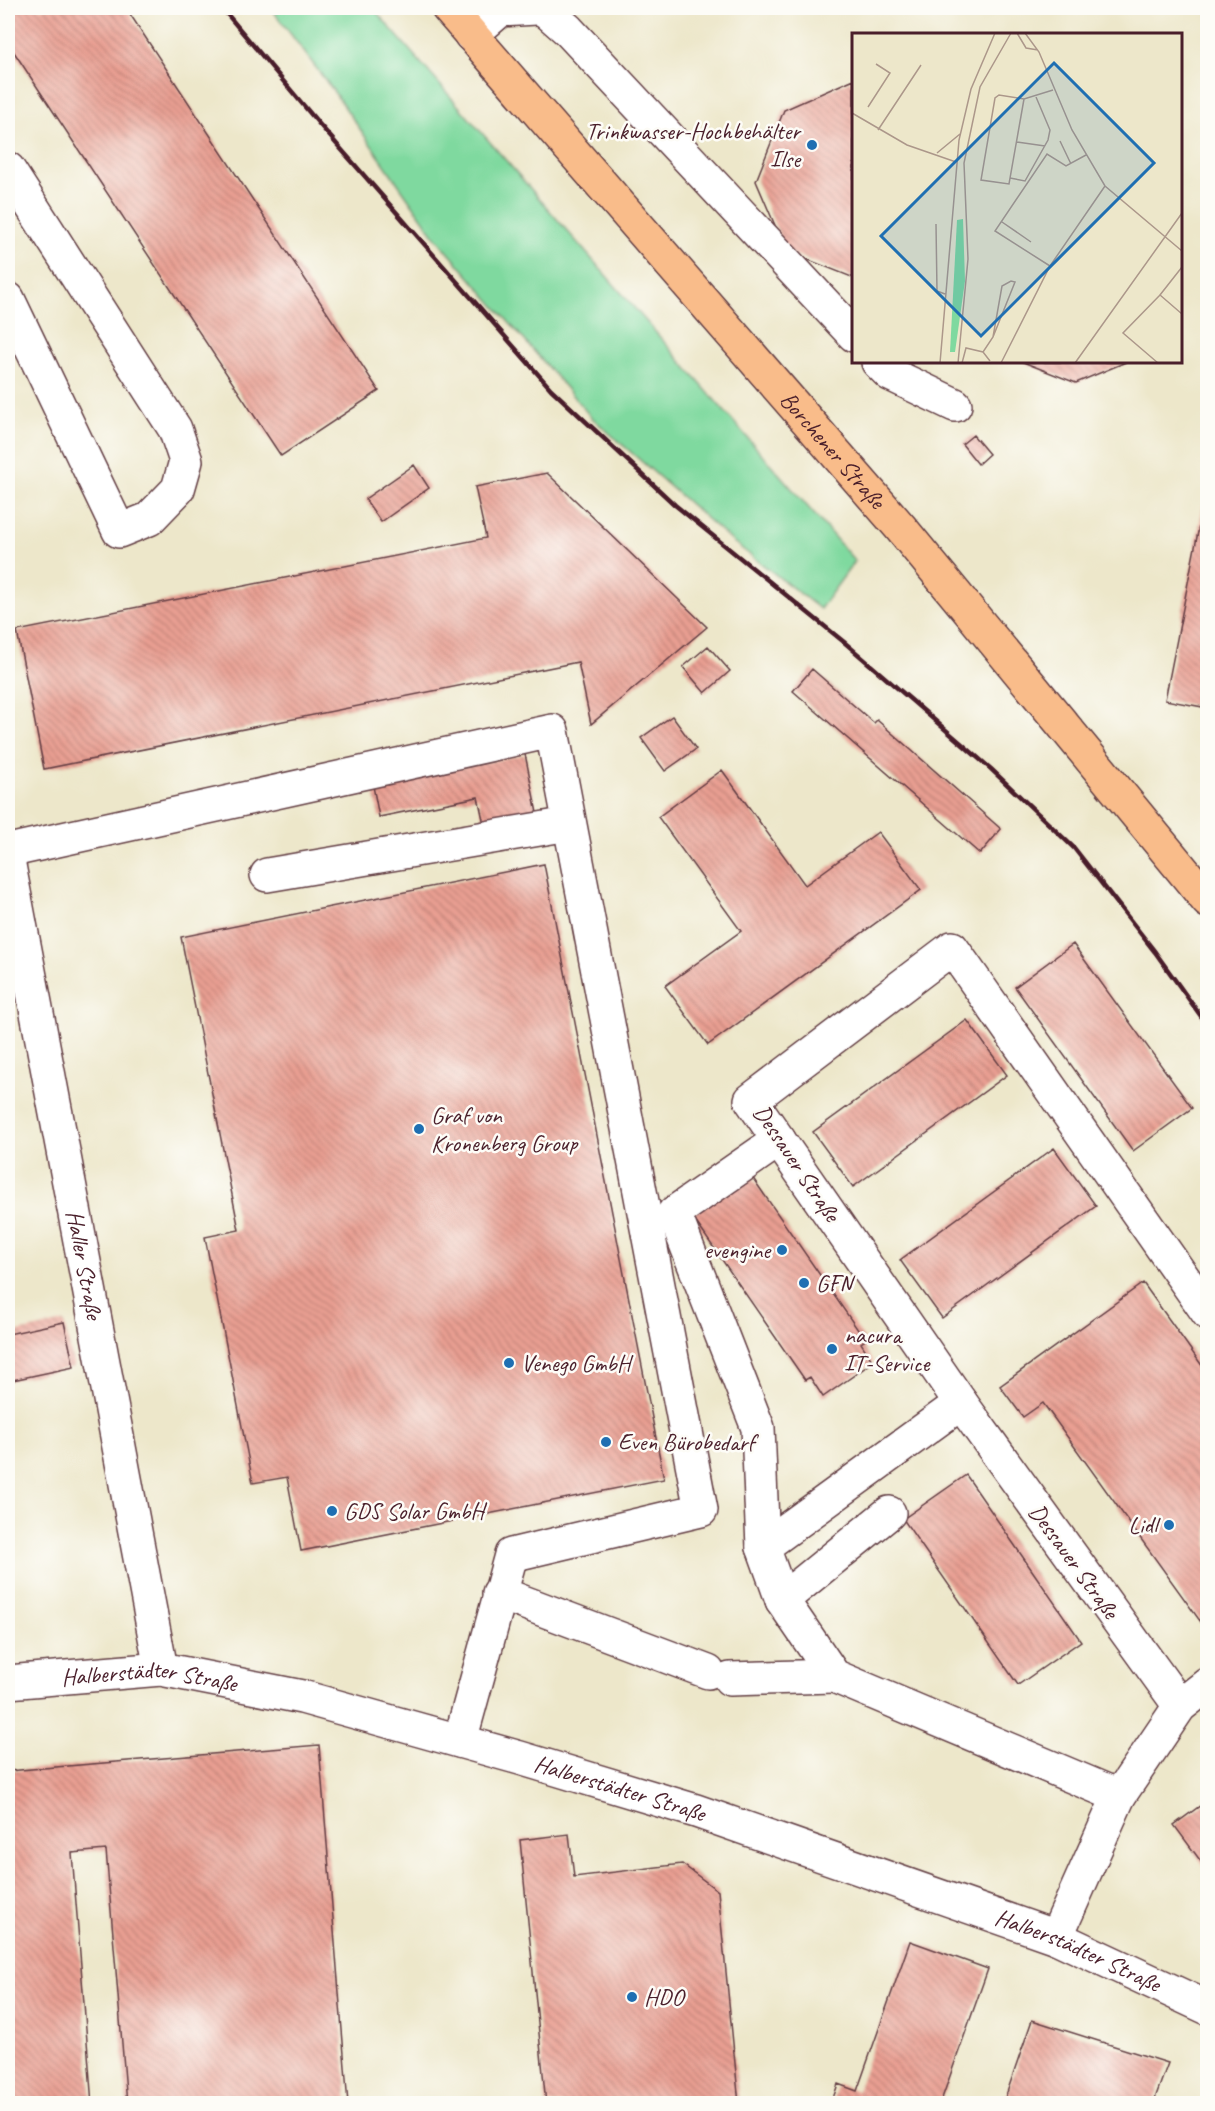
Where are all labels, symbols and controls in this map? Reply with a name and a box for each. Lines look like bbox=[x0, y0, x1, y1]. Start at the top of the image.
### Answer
inset map bbox=[852, 33, 1182, 363]
place label: Trinkwasser-Hochbehälter Ilse bbox=[586, 116, 802, 174]
marker: Trinkwasser-Hochbehälter Ilse bbox=[805, 138, 819, 152]
street label: Borchener Straße bbox=[774, 385, 894, 516]
street label: Dessauer Straße bbox=[747, 1099, 848, 1229]
place label: Graf von Kronenberg Group bbox=[431, 1100, 579, 1158]
marker: Graf von Kronenberg Group bbox=[412, 1122, 426, 1136]
street label: Haller Straße bbox=[60, 1208, 110, 1324]
place label: evengine bbox=[704, 1235, 772, 1265]
marker: evengine bbox=[775, 1243, 789, 1257]
place label: GFN bbox=[816, 1268, 856, 1298]
marker: GFN bbox=[797, 1276, 811, 1290]
place label: nacura IT-Service bbox=[844, 1320, 931, 1378]
marker: nacura IT-Service bbox=[825, 1342, 839, 1356]
place label: Venego GmbH bbox=[521, 1348, 634, 1378]
marker: Venego GmbH bbox=[502, 1356, 516, 1370]
place label: Even Bürobedarf bbox=[618, 1427, 759, 1457]
marker: Even Bürobedarf bbox=[599, 1435, 613, 1449]
place label: GDS Solar GmbH bbox=[344, 1496, 488, 1526]
street label: Dessauer Straße bbox=[1022, 1498, 1127, 1626]
marker: GDS Solar GmbH bbox=[325, 1504, 339, 1518]
place label: Lidl bbox=[1129, 1510, 1161, 1540]
marker: Lidl bbox=[1162, 1518, 1176, 1532]
street label: Halberstädter Straße bbox=[60, 1654, 242, 1699]
street label: Halberstädter Straße bbox=[531, 1748, 712, 1829]
street label: Halberstädter Straße bbox=[991, 1902, 1167, 2000]
place label: HDO bbox=[644, 1982, 686, 2012]
marker: HDO bbox=[625, 1990, 639, 2004]

